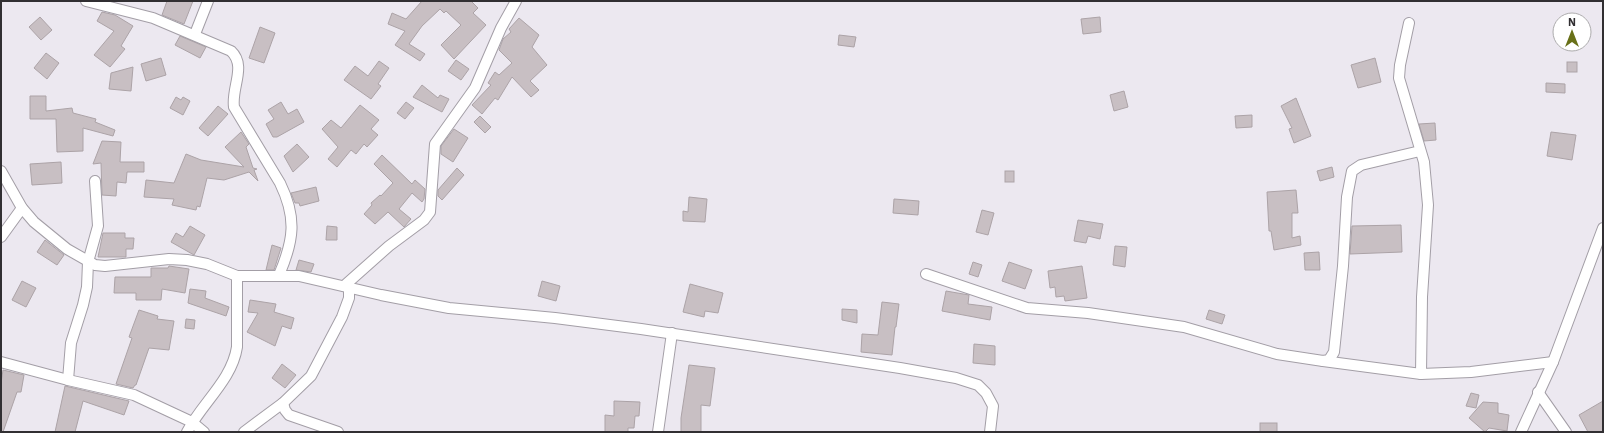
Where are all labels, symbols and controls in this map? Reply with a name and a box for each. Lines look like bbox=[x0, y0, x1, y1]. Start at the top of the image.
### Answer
north arrow bbox=[1552, 12, 1592, 52]
text: N bbox=[1568, 15, 1576, 29]

